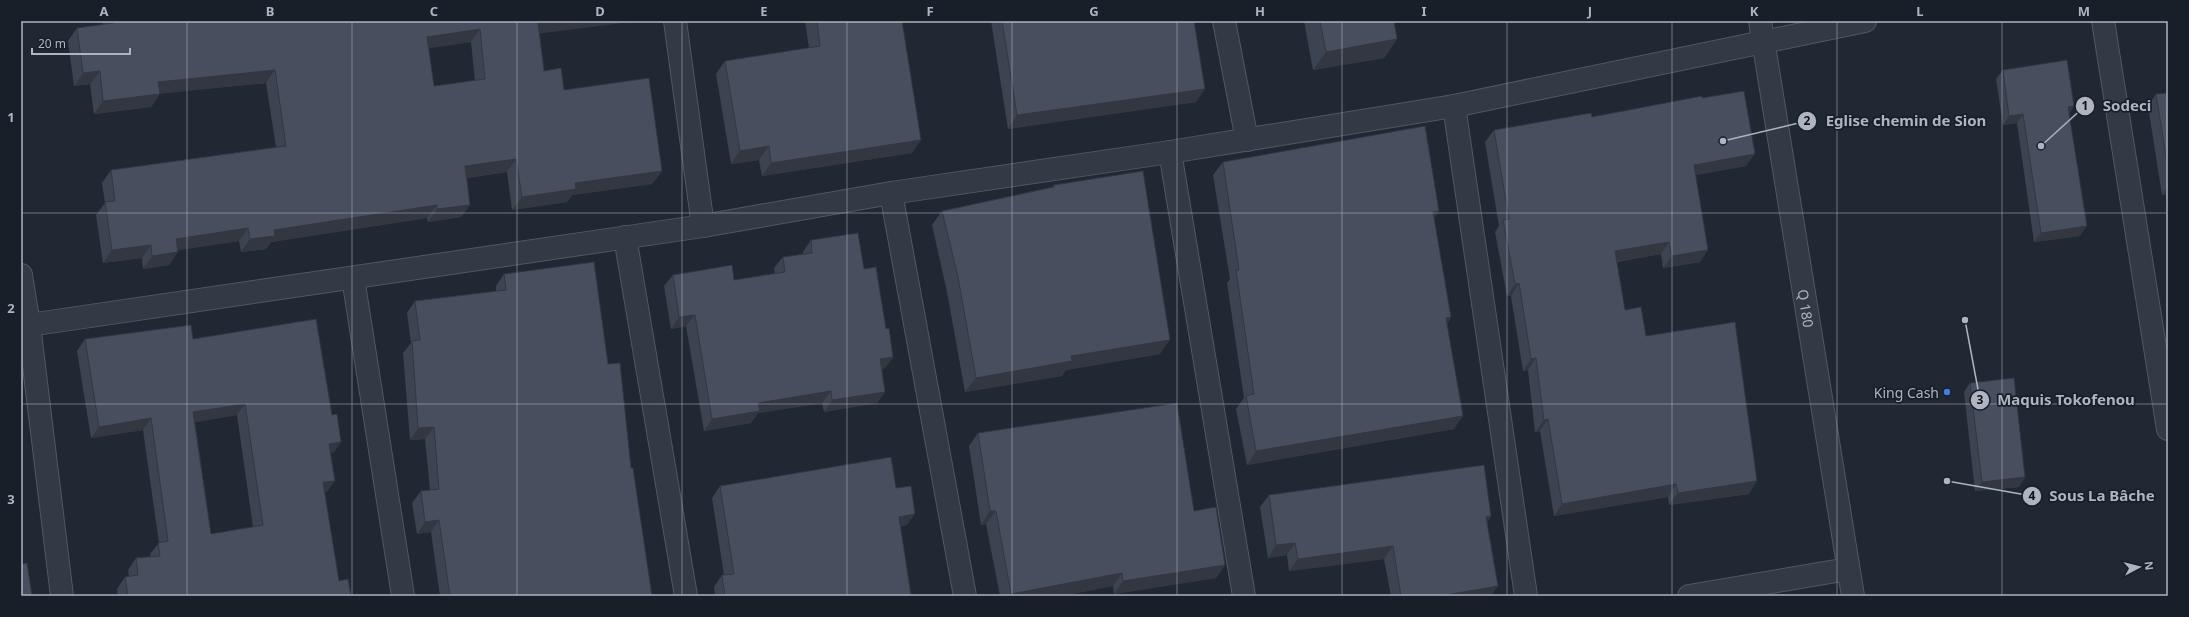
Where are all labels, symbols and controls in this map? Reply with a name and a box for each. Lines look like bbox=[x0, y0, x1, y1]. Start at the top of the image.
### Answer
text: A bbox=[100, 2, 109, 20]
text: B bbox=[266, 2, 274, 20]
text: C bbox=[430, 2, 438, 20]
text: D bbox=[595, 2, 605, 20]
text: E bbox=[760, 2, 768, 20]
text: F bbox=[926, 2, 934, 20]
text: G bbox=[1089, 2, 1099, 20]
text: H bbox=[1255, 2, 1265, 20]
text: I bbox=[1421, 2, 1427, 20]
text: J bbox=[1587, 2, 1592, 20]
text: K bbox=[1750, 2, 1759, 20]
text: L bbox=[1916, 2, 1924, 20]
text: M bbox=[2078, 2, 2090, 20]
scale bar bbox=[32, 30, 130, 56]
text: 20 m bbox=[38, 35, 66, 52]
callout: Sodeci bbox=[2075, 92, 2159, 119]
text: Sodeci bbox=[2103, 95, 2151, 115]
text: 1 bbox=[2082, 97, 2088, 114]
text: 1 bbox=[7, 108, 15, 126]
callout: Eglise chemin de Sion bbox=[1797, 108, 1994, 135]
text: Eglise chemin de Sion bbox=[1826, 110, 1986, 130]
text: 2 bbox=[1804, 112, 1811, 129]
street label: Q 180 bbox=[1794, 288, 1819, 329]
text: 2 bbox=[7, 299, 15, 317]
place label: King Cash bbox=[1874, 383, 1939, 402]
callout: Maquis Tokofenou bbox=[1970, 386, 2143, 413]
marker: King Cash bbox=[1942, 387, 1952, 397]
text: Maquis Tokofenou bbox=[1997, 389, 2135, 409]
text: 3 bbox=[1977, 391, 1984, 408]
callout: Sous La Bâche bbox=[2022, 483, 2163, 510]
text: Sous La Bâche bbox=[2049, 485, 2155, 505]
text: 4 bbox=[2029, 487, 2036, 504]
text: 3 bbox=[7, 490, 15, 508]
north arrow bbox=[2119, 547, 2159, 587]
text: N bbox=[2141, 560, 2157, 571]

